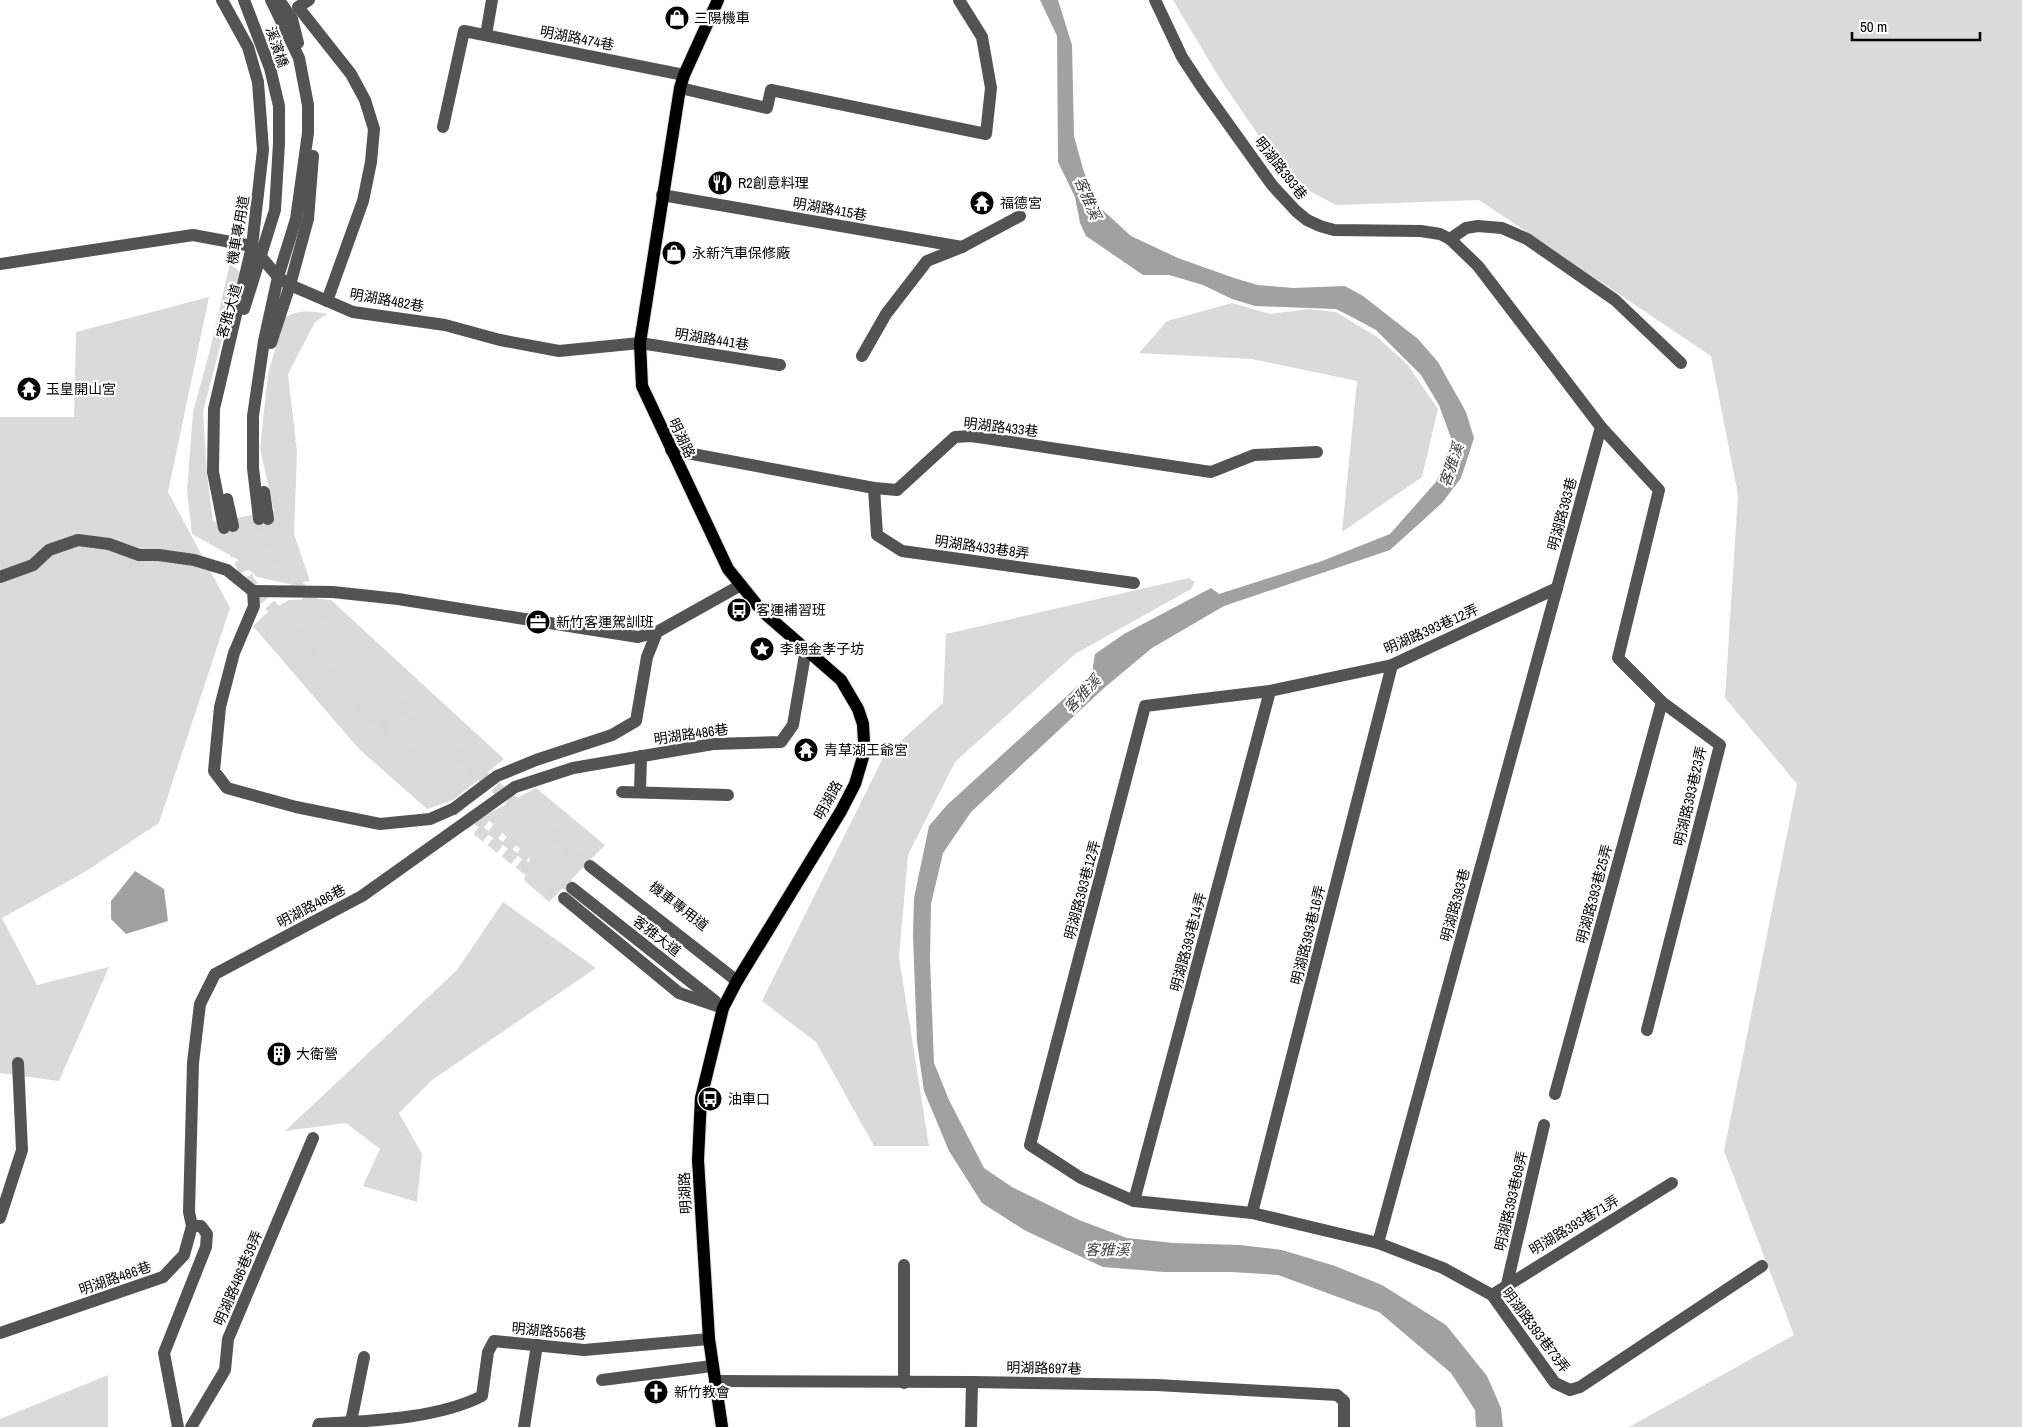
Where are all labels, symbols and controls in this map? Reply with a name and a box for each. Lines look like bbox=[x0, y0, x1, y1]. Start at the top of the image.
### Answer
shop icon: 三陽機車 bbox=[664, 5, 690, 31]
place label: 三陽機車 bbox=[694, 9, 750, 27]
scale bar bbox=[1852, 10, 1980, 42]
text: 50 m bbox=[1860, 16, 1887, 37]
street label: 明湖路474巷 bbox=[538, 22, 616, 54]
street label: 溪濱橋 bbox=[262, 24, 292, 70]
street label: 明湖路393巷 bbox=[1251, 133, 1311, 203]
restaurant icon: R2創意料理 bbox=[707, 170, 733, 196]
water label: 客雅溪 bbox=[1070, 173, 1107, 225]
place label: R2創意料理 bbox=[738, 174, 809, 192]
temple icon: 福德宮 bbox=[969, 190, 995, 216]
street label: 機車專用道 bbox=[223, 194, 253, 266]
street label: 明湖路415巷 bbox=[791, 194, 869, 224]
place label: 福德宮 bbox=[1000, 194, 1042, 212]
shop icon: 永新汽車保修廠 bbox=[661, 240, 687, 266]
place label: 永新汽車保修廠 bbox=[692, 244, 790, 262]
street label: 客雅大道 bbox=[213, 282, 245, 340]
street label: 明湖路482巷 bbox=[348, 285, 426, 315]
street label: 明湖路441巷 bbox=[673, 324, 751, 354]
temple icon: 玉皇開山宮 bbox=[16, 376, 42, 402]
place label: 玉皇開山宮 bbox=[46, 380, 116, 398]
street label: 明湖路433巷 bbox=[963, 413, 1039, 441]
street label: 明湖路 bbox=[665, 415, 699, 461]
water label: 客雅溪 bbox=[1434, 438, 1469, 490]
street label: 明湖路393巷 bbox=[1544, 475, 1580, 553]
street label: 明湖路433巷8弄 bbox=[933, 531, 1031, 563]
bus stop icon: 客運補習班 bbox=[726, 597, 752, 623]
street label: 明湖路393巷12弄 bbox=[1381, 600, 1481, 658]
place label: 客運補習班 bbox=[756, 601, 826, 619]
office icon: 新竹客運駕訓班 bbox=[525, 609, 551, 635]
place label: 新竹客運駕訓班 bbox=[556, 613, 654, 631]
place icon: 李錫金孝子坊 bbox=[749, 636, 775, 662]
place label: 李錫金孝子坊 bbox=[780, 640, 864, 658]
water label: 客雅溪 bbox=[1059, 669, 1106, 718]
street label: 明湖路486巷 bbox=[653, 720, 729, 748]
temple icon: 青草湖王爺宮 bbox=[793, 737, 819, 763]
place label: 青草湖王爺宮 bbox=[824, 741, 908, 759]
street label: 明湖路393巷23弄 bbox=[1670, 744, 1710, 848]
street label: 明湖路 bbox=[810, 777, 846, 823]
street label: 明湖路393巷12弄 bbox=[1060, 838, 1104, 942]
street label: 明湖路393巷25弄 bbox=[1572, 842, 1616, 946]
street label: 明湖路393巷 bbox=[1437, 866, 1473, 944]
street label: 機車專用道 bbox=[646, 877, 712, 935]
street label: 明湖路486巷 bbox=[274, 880, 348, 932]
street label: 明湖路393巷16弄 bbox=[1287, 883, 1329, 987]
street label: 明湖路393巷14弄 bbox=[1166, 890, 1210, 994]
street label: 客雅大道 bbox=[629, 912, 685, 960]
building icon: 大衛營 bbox=[266, 1041, 292, 1067]
place label: 大衛營 bbox=[296, 1045, 338, 1063]
bus stop icon: 油車口 bbox=[697, 1086, 723, 1112]
place label: 油車口 bbox=[728, 1090, 770, 1108]
street label: 明湖路393巷69弄 bbox=[1491, 1149, 1531, 1253]
street label: 明湖路 bbox=[675, 1172, 695, 1214]
street label: 明湖路393巷71弄 bbox=[1526, 1191, 1622, 1259]
street label: 明湖路486巷39弄 bbox=[210, 1228, 266, 1328]
water label: 客雅溪 bbox=[1084, 1239, 1131, 1260]
street label: 明湖路486巷 bbox=[77, 1257, 153, 1299]
street label: 明湖路393巷73弄 bbox=[1498, 1284, 1574, 1376]
street label: 明湖路556巷 bbox=[511, 1319, 587, 1343]
street label: 明湖路697巷 bbox=[1006, 1358, 1082, 1378]
church icon: 新竹教會 bbox=[643, 1379, 669, 1405]
place label: 新竹教會 bbox=[674, 1383, 730, 1401]

